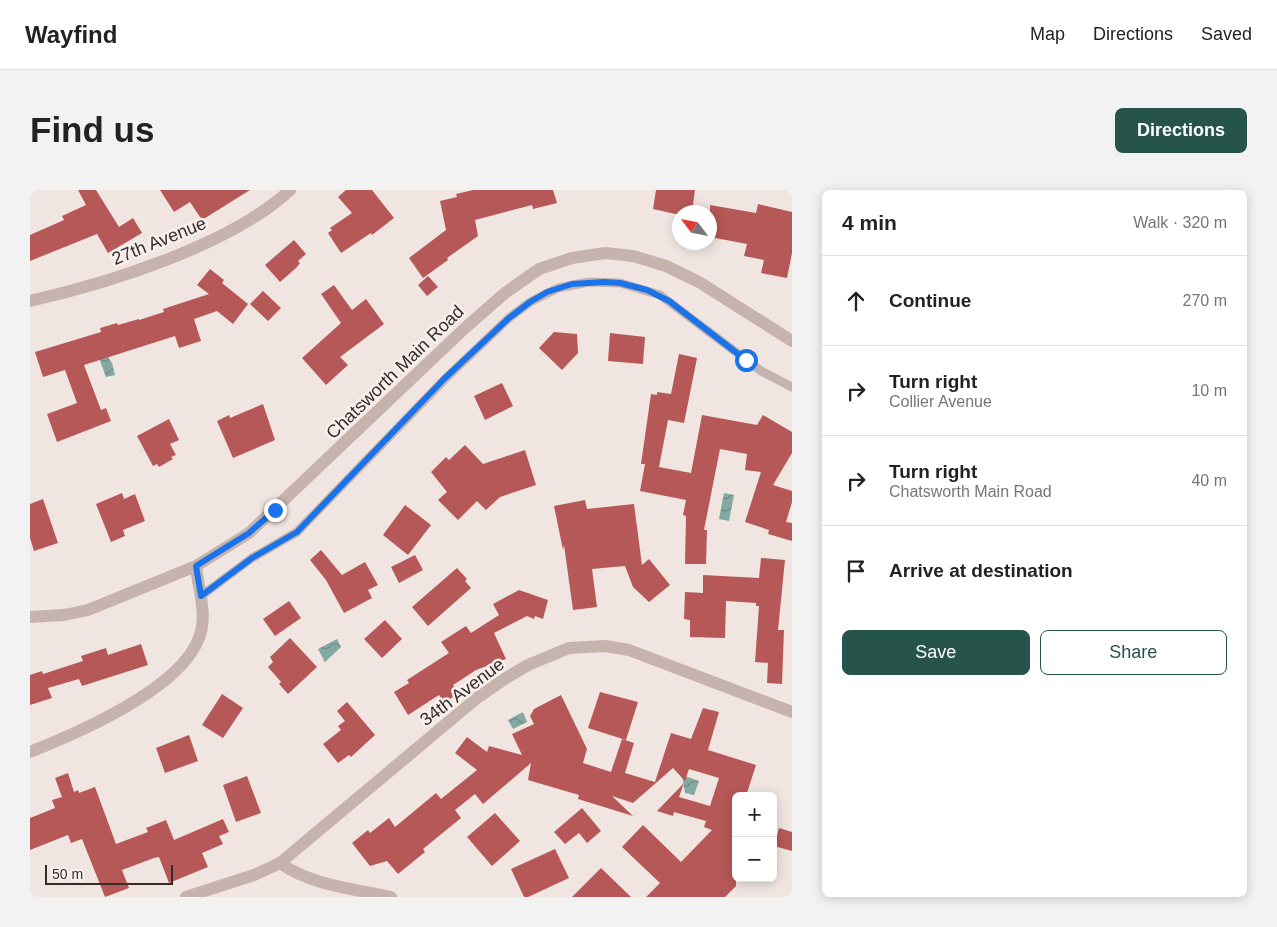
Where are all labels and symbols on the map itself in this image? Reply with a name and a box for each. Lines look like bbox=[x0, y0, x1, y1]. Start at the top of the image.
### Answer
north arrow bbox=[672, 205, 717, 250]
street label: 27th Avenue bbox=[109, 213, 209, 269]
street label: Chatsworth Main Road bbox=[322, 301, 468, 443]
route start bbox=[735, 349, 758, 372]
route end bbox=[264, 499, 287, 522]
street label: 34th Avenue bbox=[416, 654, 508, 730]
scale bar bbox=[45, 862, 172, 885]

